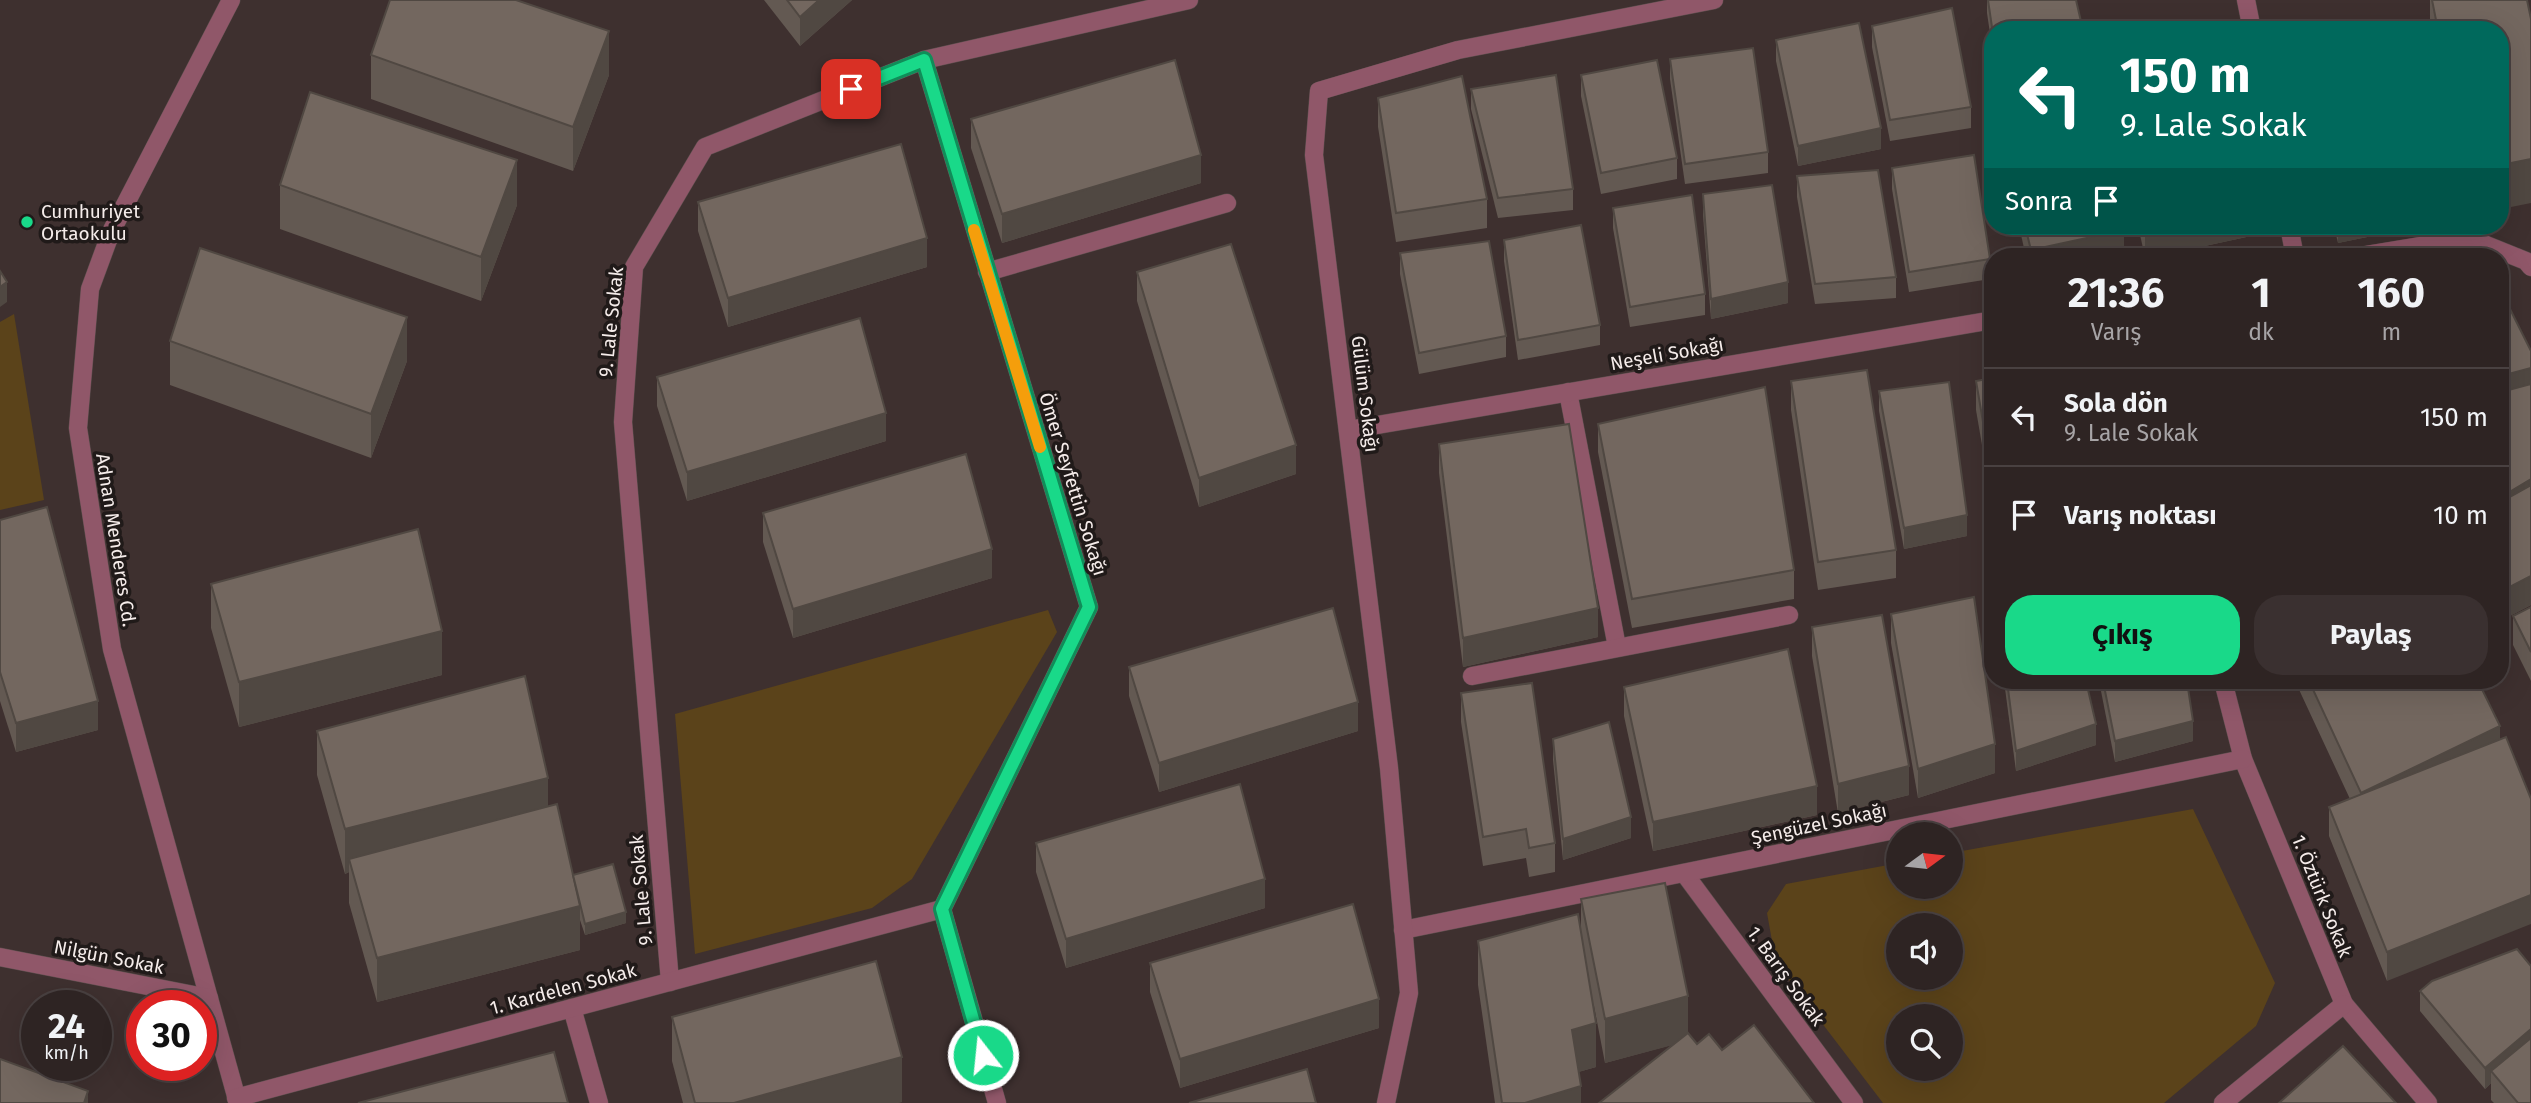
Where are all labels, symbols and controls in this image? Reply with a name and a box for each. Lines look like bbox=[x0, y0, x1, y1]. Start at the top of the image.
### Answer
text: 150 m bbox=[2120, 46, 2251, 105]
icon: left bbox=[2005, 49, 2096, 140]
pin bbox=[821, 59, 881, 119]
icon: arrive bbox=[832, 70, 870, 108]
text: 9. Lale Sokak bbox=[2120, 106, 2307, 144]
icon: arrive bbox=[2087, 182, 2125, 220]
text: Sonra bbox=[2005, 186, 2073, 217]
place label: Cumhuriyet Ortaokulu bbox=[41, 200, 140, 245]
marker: Cumhuriyet Ortaokulu bbox=[19, 214, 35, 230]
street label: 9. Lale Sokak bbox=[594, 265, 628, 378]
text: 21:36 bbox=[2068, 268, 2164, 318]
text: 1 bbox=[2251, 268, 2271, 318]
text: 160 bbox=[2357, 268, 2425, 318]
text: Varış bbox=[2091, 318, 2141, 346]
text: dk bbox=[2248, 318, 2274, 346]
text: m bbox=[2381, 318, 2401, 346]
street label: Neşeli Sokağı bbox=[1608, 333, 1726, 375]
street label: Gülüm Sokağı bbox=[1346, 334, 1384, 454]
text: Sola dön bbox=[2064, 388, 2168, 419]
street label: Ömer Seyfettin Sokağı bbox=[1034, 390, 1112, 578]
icon: left bbox=[2005, 398, 2043, 436]
text: 150 m bbox=[2420, 402, 2488, 433]
text: 9. Lale Sokak bbox=[2064, 419, 2198, 447]
street label: Adnan Menderes Cd. bbox=[91, 452, 141, 628]
icon: arrive bbox=[2005, 496, 2043, 534]
text: Varış noktası bbox=[2064, 500, 2217, 531]
text: 10 m bbox=[2433, 500, 2488, 531]
button: Çıkış bbox=[2005, 595, 2240, 675]
button: Paylaş bbox=[2254, 595, 2488, 675]
street label: Şengüzel Sokağı bbox=[1749, 798, 1889, 850]
north arrow bbox=[1886, 822, 1964, 900]
map controls bbox=[1886, 822, 1963, 1081]
street label: 1. Öztürk Sokak bbox=[2287, 831, 2357, 961]
street label: 9. Lale Sokak bbox=[625, 834, 657, 946]
button: sound bbox=[1886, 913, 1963, 990]
street label: 1. Barış Sokak bbox=[1742, 922, 1830, 1030]
street label: Nilgün Sokak bbox=[52, 935, 166, 979]
street label: 1. Kardelen Sokak bbox=[487, 958, 639, 1020]
speed limit sign: 30 bbox=[126, 990, 217, 1081]
button: search bbox=[1886, 1004, 1963, 1081]
text: 24 bbox=[48, 1005, 85, 1047]
position arrow bbox=[946, 1018, 1020, 1092]
text: km/h bbox=[44, 1042, 89, 1064]

